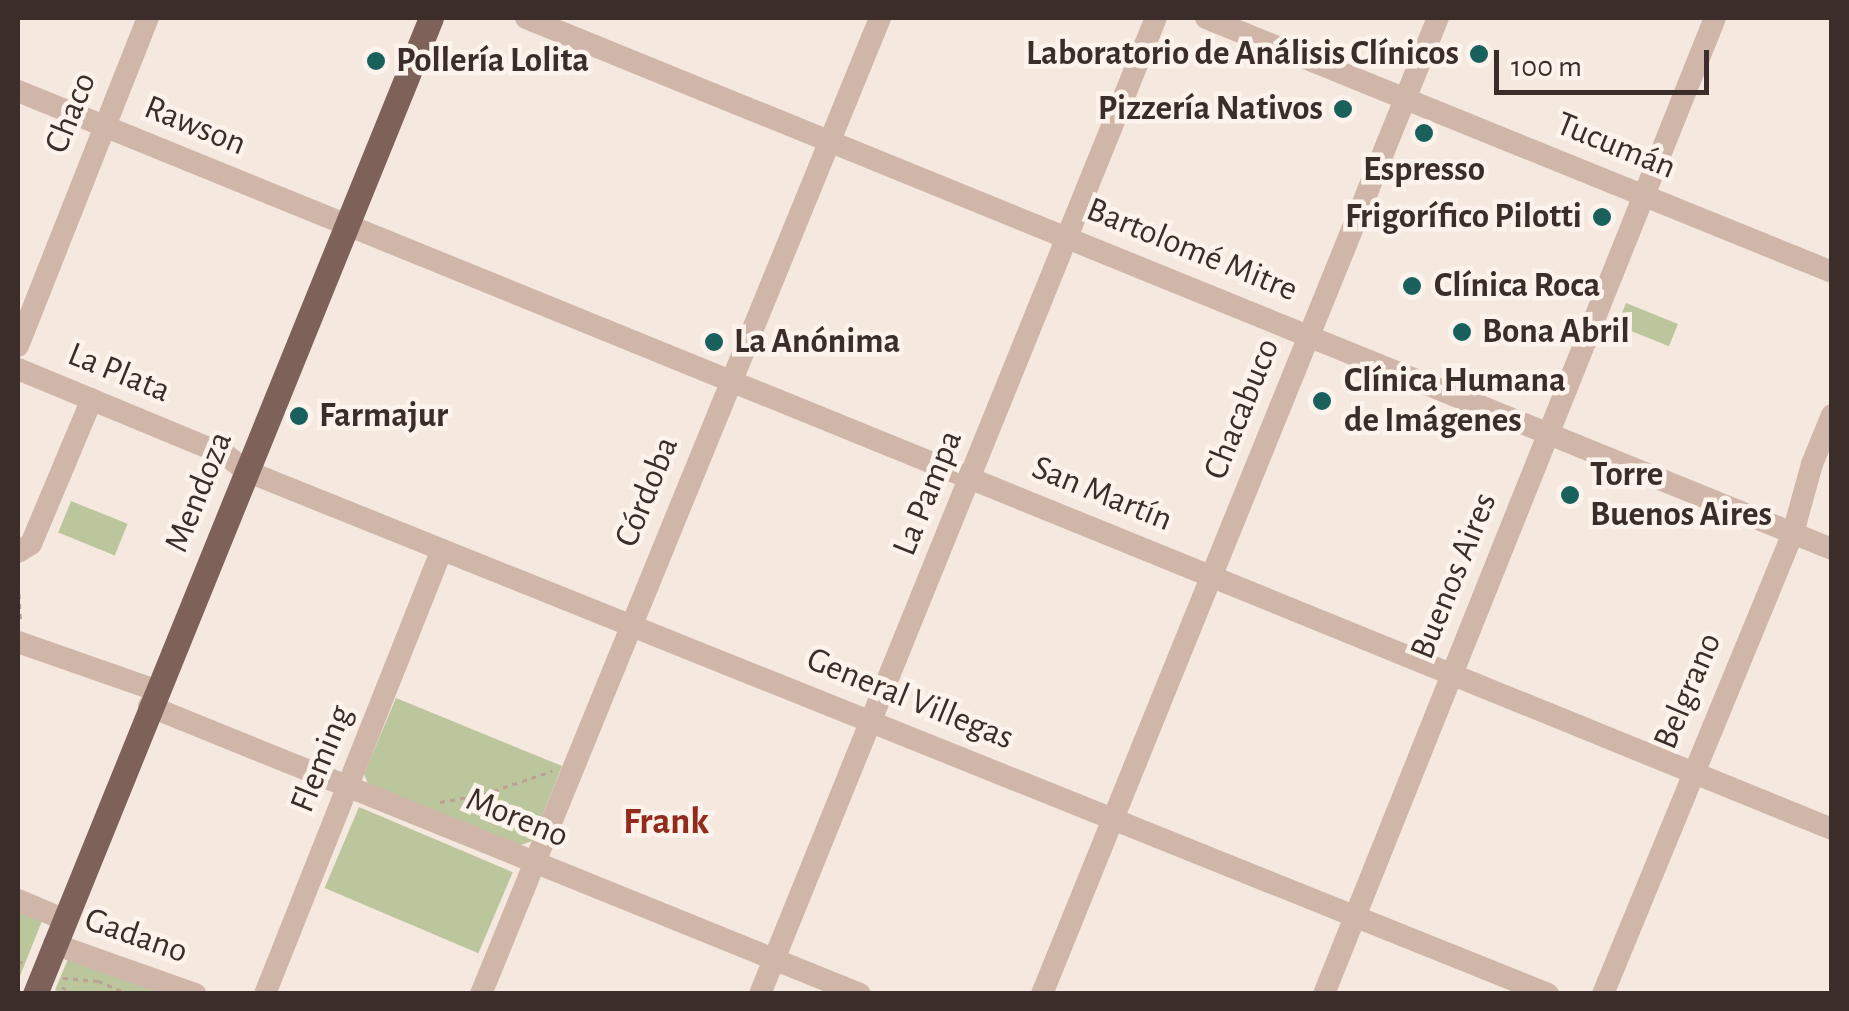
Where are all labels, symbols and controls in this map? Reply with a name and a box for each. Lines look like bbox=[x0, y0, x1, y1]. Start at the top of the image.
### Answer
scale bar bbox=[1499, 30, 1714, 92]
place label: Laboratorio de Análisis Clínicos bbox=[1026, 33, 1459, 75]
place label: Pollería Lolita bbox=[396, 40, 589, 82]
marker: Laboratorio de Análisis Clínicos bbox=[1468, 43, 1490, 65]
marker: Pollería Lolita bbox=[365, 50, 387, 72]
text: 100 m bbox=[1511, 52, 1582, 82]
street label: Chaco bbox=[36, 67, 106, 159]
street label: Rawson bbox=[138, 87, 252, 165]
place label: Pizzería Nativos bbox=[1098, 88, 1323, 130]
marker: Pizzería Nativos bbox=[1332, 98, 1354, 120]
street label: Tucumán bbox=[1550, 103, 1682, 189]
marker: Espresso bbox=[1413, 122, 1435, 144]
place label: Espresso bbox=[1363, 149, 1485, 191]
street label: Bartolomé Mitre bbox=[1080, 189, 1304, 311]
place label: Frigorífico Pilotti bbox=[1345, 196, 1582, 238]
marker: Frigorífico Pilotti bbox=[1591, 206, 1613, 228]
place label: Clínica Roca bbox=[1434, 265, 1600, 307]
marker: Clínica Roca bbox=[1399, 273, 1425, 299]
place label: Bona Abril bbox=[1482, 311, 1630, 353]
place label: La Anónima bbox=[734, 321, 900, 363]
marker: Bona Abril bbox=[1451, 321, 1473, 343]
marker: La Anónima bbox=[703, 331, 725, 353]
street label: Chacabuco bbox=[1195, 332, 1289, 486]
street label: La Plata bbox=[62, 334, 176, 412]
place label: Clínica Humana de Imágenes bbox=[1344, 360, 1566, 442]
marker: Clínica Humana de Imágenes bbox=[1309, 388, 1335, 414]
place label: Farmajur bbox=[319, 395, 448, 437]
marker: Farmajur bbox=[288, 405, 310, 427]
street label: La Pampa bbox=[884, 424, 972, 562]
street label: Mendoza bbox=[156, 425, 242, 559]
street label: Córdoba bbox=[606, 431, 688, 553]
street label: San Martín bbox=[1026, 447, 1178, 541]
place label: Torre Buenos Aires bbox=[1590, 454, 1772, 536]
marker: Torre Buenos Aires bbox=[1559, 484, 1581, 506]
street label: Buenos Aires bbox=[1402, 487, 1506, 665]
street label: Belgrano bbox=[1645, 627, 1731, 755]
street label: General Villegas bbox=[801, 638, 1019, 760]
street label: Fleming bbox=[282, 699, 362, 819]
street label: Moreno bbox=[460, 779, 574, 857]
district label: Frank bbox=[623, 800, 709, 846]
street label: Gadano bbox=[79, 899, 193, 973]

